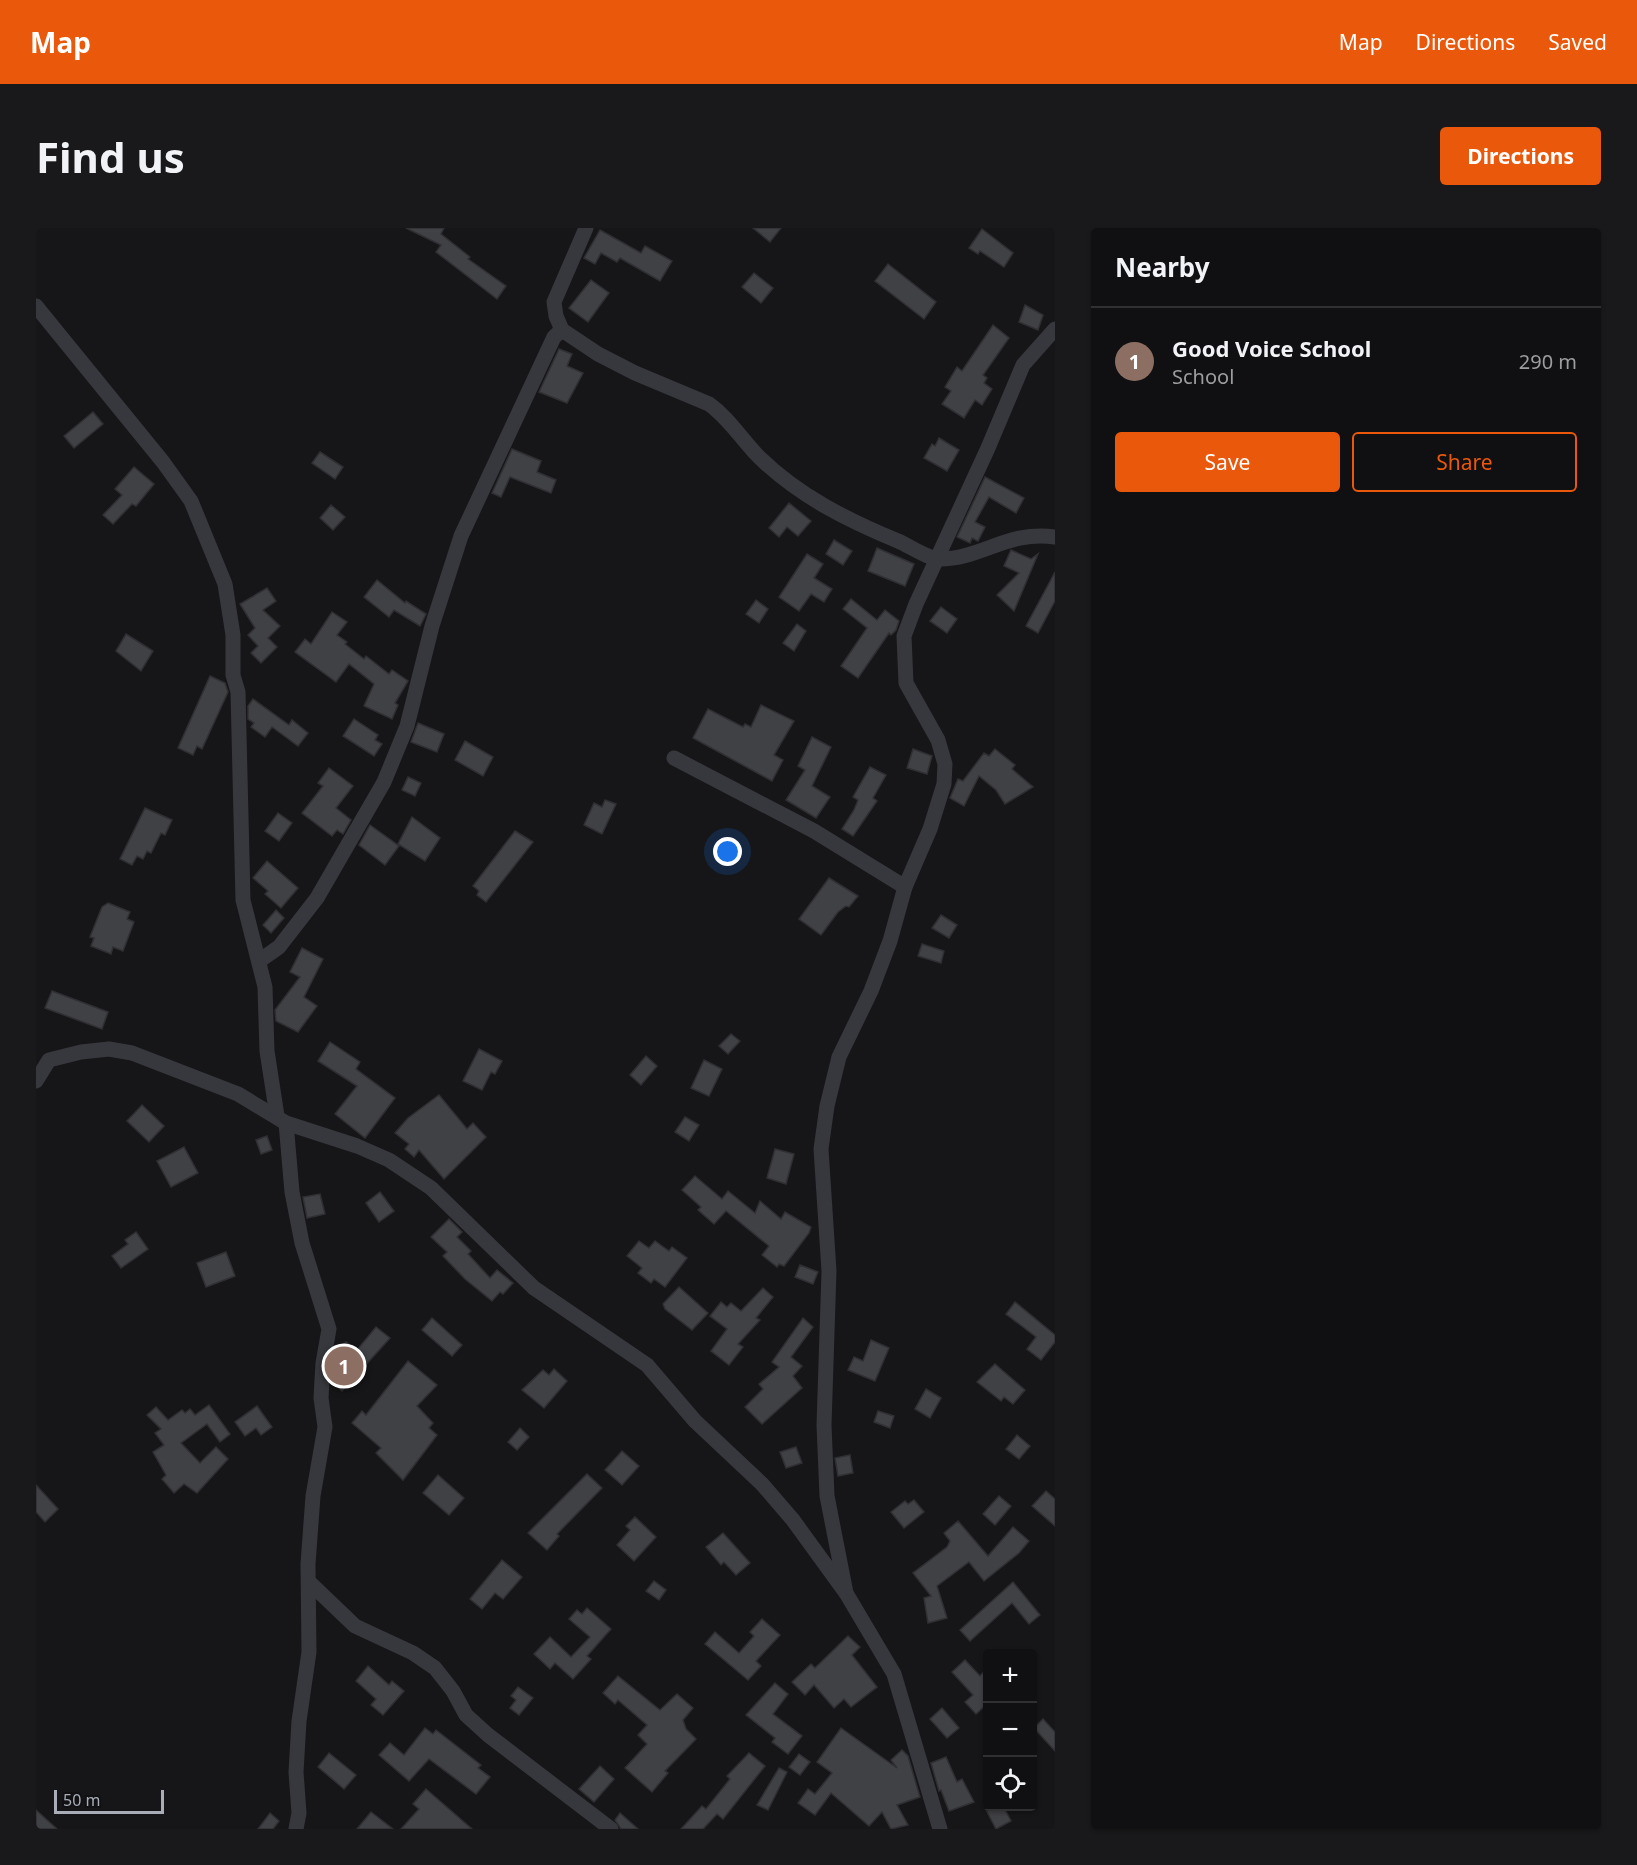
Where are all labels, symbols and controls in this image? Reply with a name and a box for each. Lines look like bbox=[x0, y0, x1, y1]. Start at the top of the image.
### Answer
text: Map bbox=[30, 23, 91, 61]
text: Map bbox=[1339, 28, 1383, 56]
text: Directions bbox=[1416, 28, 1515, 56]
text: Saved bbox=[1548, 28, 1607, 56]
button: Directions bbox=[1440, 127, 1601, 185]
text: Find us bbox=[36, 128, 185, 185]
text: Nearby bbox=[1115, 249, 1210, 285]
text: Good Voice School bbox=[1172, 333, 1371, 363]
text: 1 bbox=[1129, 348, 1140, 375]
text: 290 m bbox=[1519, 348, 1577, 375]
text: School bbox=[1172, 363, 1234, 390]
button: Save bbox=[1115, 432, 1340, 492]
button: Share bbox=[1352, 432, 1577, 492]
your location bbox=[713, 837, 742, 866]
pin: 1 bbox=[324, 1344, 364, 1388]
map controls bbox=[983, 1649, 1037, 1811]
button: + bbox=[983, 1649, 1037, 1703]
button: − bbox=[983, 1703, 1037, 1757]
button: locate bbox=[983, 1757, 1037, 1811]
scale bar bbox=[54, 1787, 164, 1814]
text: 50 m bbox=[63, 1789, 100, 1811]

